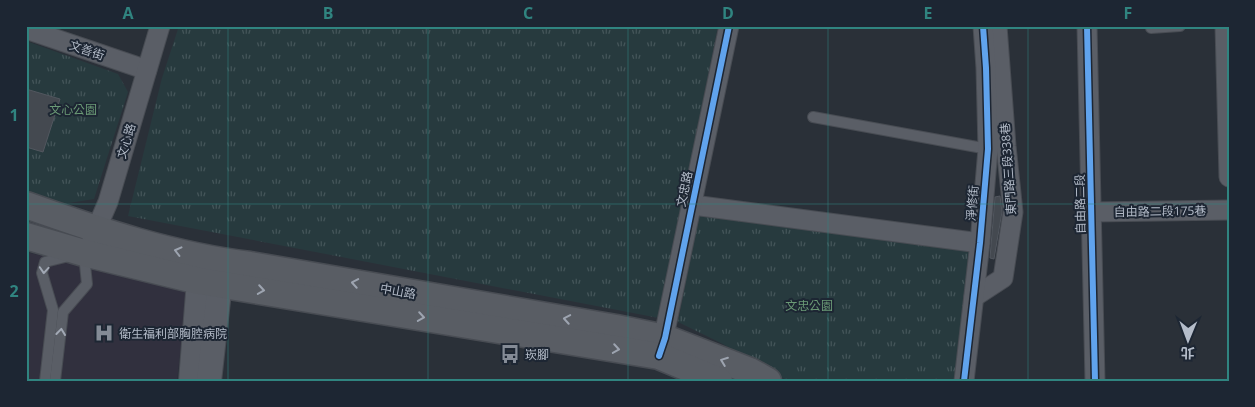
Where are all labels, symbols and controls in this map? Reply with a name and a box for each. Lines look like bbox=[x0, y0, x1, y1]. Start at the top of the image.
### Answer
text: A bbox=[122, 2, 134, 24]
text: B bbox=[323, 2, 333, 24]
text: C bbox=[523, 2, 533, 24]
text: D bbox=[722, 2, 734, 24]
text: E bbox=[924, 2, 933, 24]
text: F bbox=[1124, 2, 1132, 24]
street label: 文善街 bbox=[67, 36, 107, 64]
park label: 文心公園 bbox=[49, 101, 97, 118]
text: 1 bbox=[9, 104, 19, 126]
street label: 文心路 bbox=[113, 121, 139, 161]
street label: 東門路三段338巷 bbox=[996, 122, 1020, 216]
street label: 文忠路 bbox=[672, 170, 696, 208]
street label: 自由路二段 bbox=[1071, 174, 1089, 234]
street label: 淨修街 bbox=[962, 184, 982, 222]
street label: 自由路二段175巷 bbox=[1114, 202, 1206, 220]
one-way arrow bbox=[175, 247, 183, 257]
one-way arrow bbox=[39, 266, 50, 274]
one-way arrow bbox=[351, 279, 360, 289]
text: 2 bbox=[9, 280, 19, 302]
street label: 中山路 bbox=[379, 280, 417, 302]
one-way arrow bbox=[257, 284, 265, 294]
park label: 文忠公園 bbox=[785, 297, 833, 314]
one-way arrow bbox=[417, 311, 426, 321]
north arrow bbox=[1162, 314, 1212, 364]
one-way arrow bbox=[563, 315, 572, 325]
hospital icon: 衛生福利部胸腔病院 bbox=[93, 322, 115, 344]
place label: 衛生福利部胸腔病院 bbox=[119, 325, 227, 342]
one-way arrow bbox=[55, 328, 66, 336]
bus stop icon: 崁腳 bbox=[499, 343, 521, 365]
one-way arrow bbox=[612, 344, 621, 354]
text: 北 bbox=[1181, 344, 1195, 363]
place label: 崁腳 bbox=[525, 346, 549, 363]
one-way arrow bbox=[720, 356, 728, 366]

